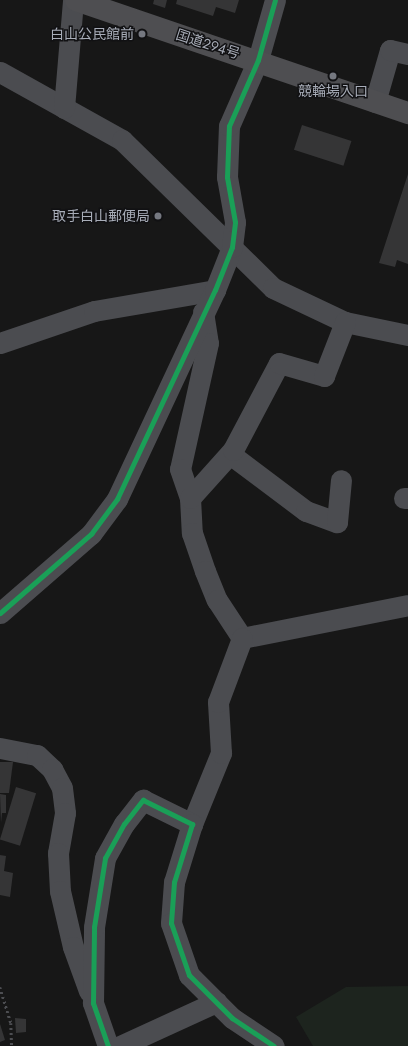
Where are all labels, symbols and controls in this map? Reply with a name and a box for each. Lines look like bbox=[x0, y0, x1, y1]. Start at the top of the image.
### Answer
place label: 白山公民館前 bbox=[50, 26, 134, 42]
street label: 国道294号 bbox=[174, 26, 242, 62]
marker: 白山公民館前 bbox=[137, 29, 147, 39]
marker: 競輪場入口 bbox=[328, 71, 338, 81]
place label: 競輪場入口 bbox=[298, 83, 368, 99]
place label: 取手白山郵便局 bbox=[52, 208, 150, 224]
marker: 取手白山郵便局 bbox=[153, 211, 163, 221]

